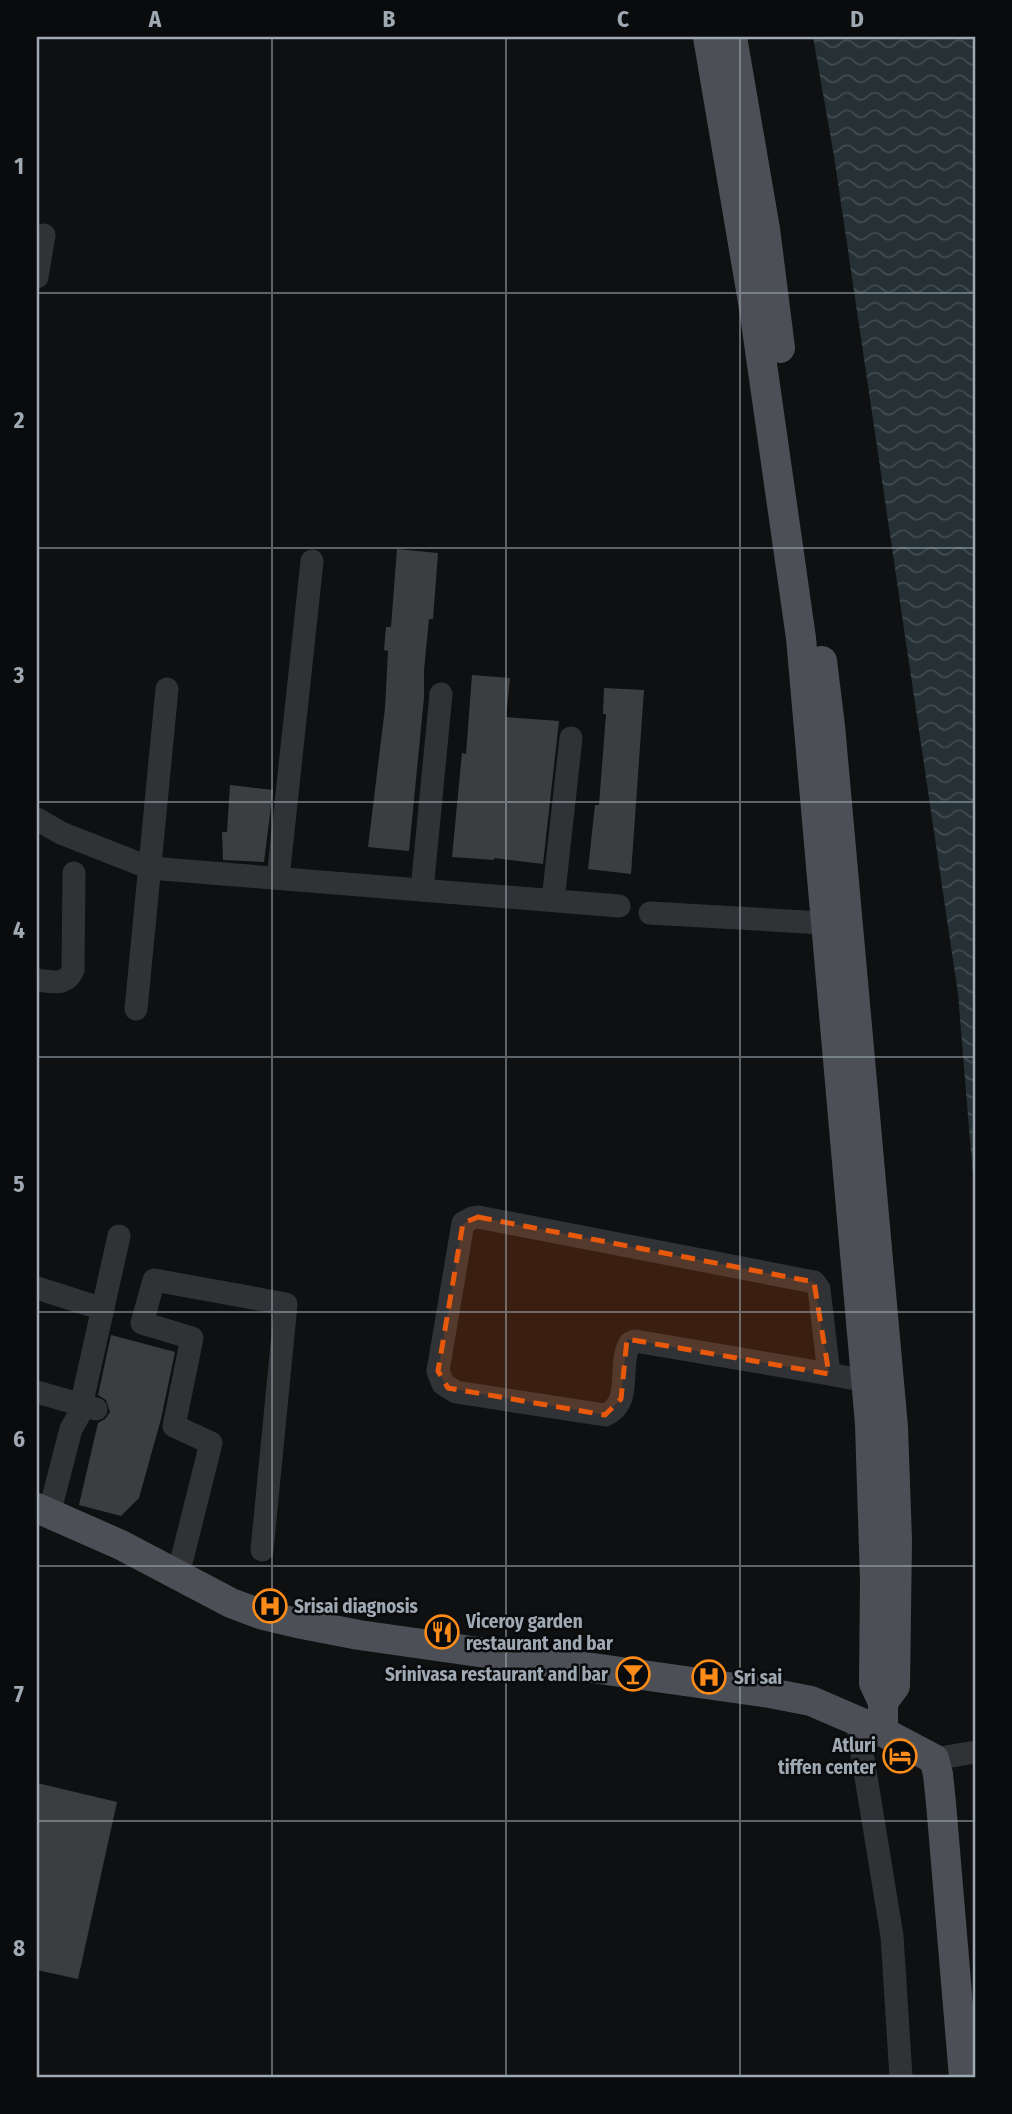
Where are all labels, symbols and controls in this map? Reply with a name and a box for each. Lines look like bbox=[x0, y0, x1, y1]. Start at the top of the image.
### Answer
text: A bbox=[148, 5, 162, 33]
text: B bbox=[383, 5, 396, 33]
text: C bbox=[617, 5, 629, 33]
text: D bbox=[850, 5, 864, 33]
text: 1 bbox=[14, 152, 24, 180]
text: 2 bbox=[13, 406, 25, 434]
text: 3 bbox=[13, 661, 25, 689]
text: 4 bbox=[13, 916, 25, 944]
text: 5 bbox=[13, 1170, 25, 1198]
text: 6 bbox=[13, 1425, 25, 1453]
hospital icon: Srisai diagnosis bbox=[251, 1587, 289, 1625]
place label: Srisai diagnosis bbox=[294, 1595, 419, 1618]
place label: Viceroy garden restaurant and bar bbox=[465, 1610, 614, 1655]
restaurant icon: Viceroy garden restaurant and bar bbox=[423, 1613, 461, 1651]
bar icon: Srinivasa restaurant and bar bbox=[614, 1655, 652, 1693]
hospital icon: Sri sai bbox=[690, 1658, 728, 1696]
place label: Srinivasa restaurant and bar bbox=[385, 1663, 609, 1686]
place label: Sri sai bbox=[734, 1666, 782, 1689]
text: 7 bbox=[14, 1680, 24, 1708]
place label: Atluri tiffen center bbox=[778, 1734, 877, 1779]
hotel icon: Atluri tiffen center bbox=[881, 1737, 919, 1775]
text: 8 bbox=[13, 1934, 25, 1962]

